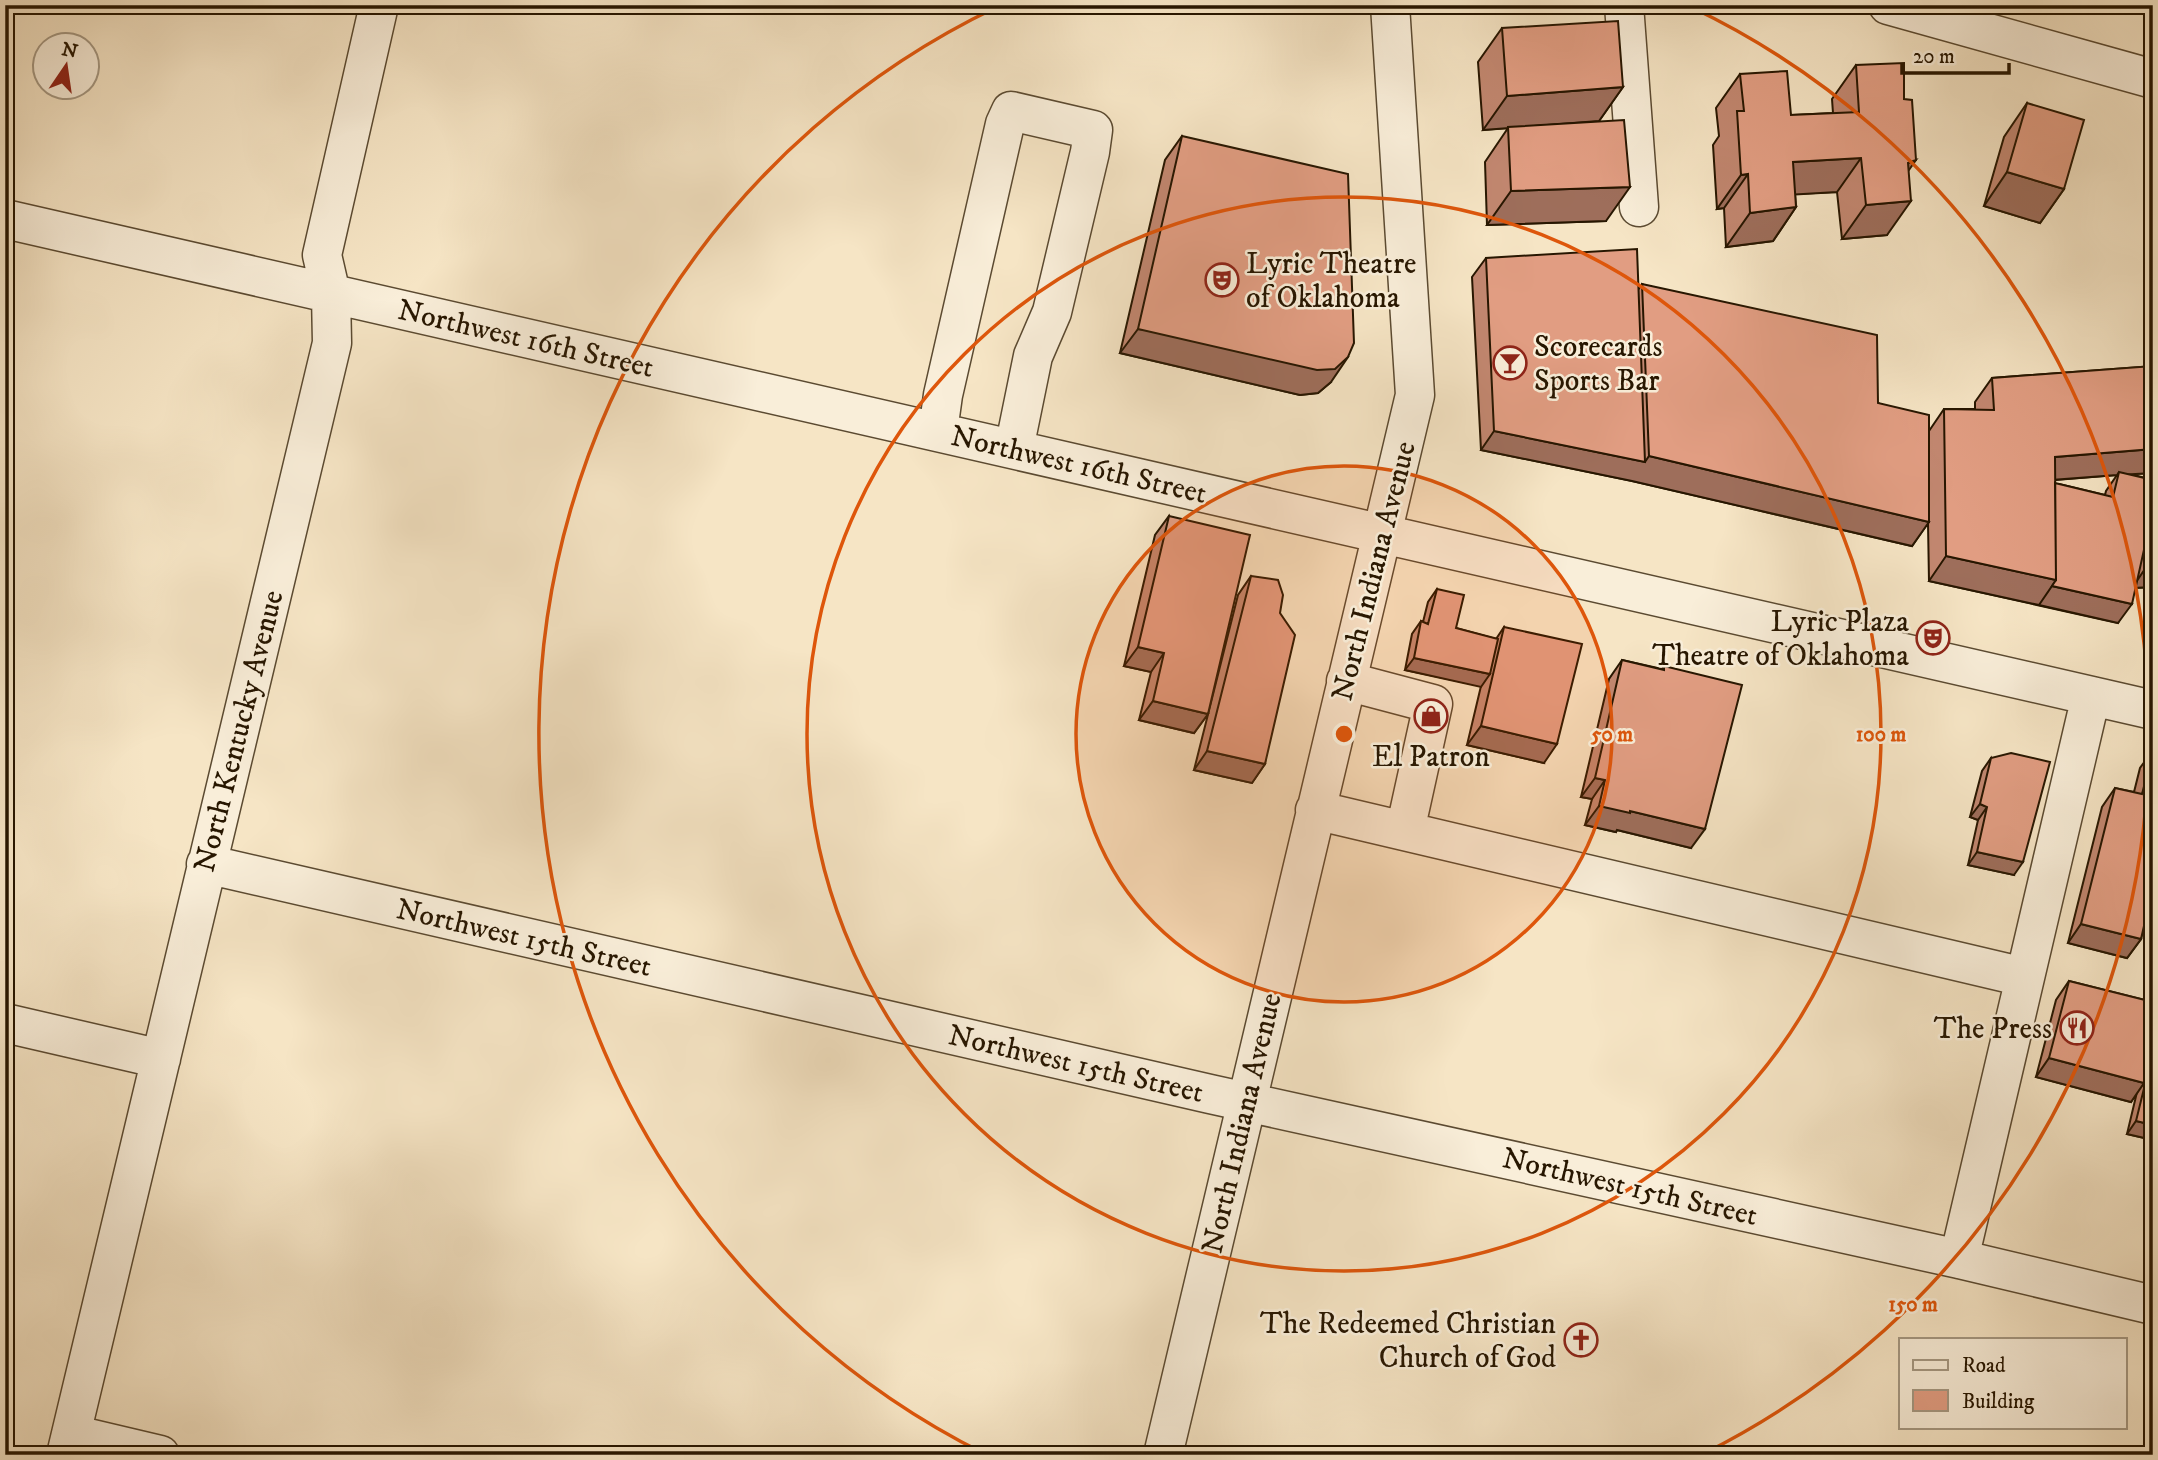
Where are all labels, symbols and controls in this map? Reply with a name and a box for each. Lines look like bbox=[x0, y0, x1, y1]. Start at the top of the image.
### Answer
north arrow bbox=[32, 32, 102, 102]
scale bar bbox=[1902, 32, 2009, 76]
text: N bbox=[59, 38, 80, 64]
text: 20 m bbox=[1913, 44, 1955, 70]
place label: Lyric Theatre of Oklahoma bbox=[1246, 246, 1416, 317]
theatre icon: Lyric Theatre of Oklahoma bbox=[1203, 261, 1241, 299]
street label: Northwest 16th Street bbox=[394, 292, 657, 387]
place label: Scorecards Sports Bar bbox=[1534, 329, 1662, 400]
bar icon: Scorecards Sports Bar bbox=[1491, 344, 1529, 382]
street label: Northwest 16th Street bbox=[947, 418, 1210, 513]
street label: North Indiana Avenue bbox=[1324, 438, 1425, 705]
street label: North Kentucky Avenue bbox=[187, 587, 292, 876]
place label: Lyric Plaza Theatre of Oklahoma bbox=[1652, 604, 1909, 675]
theatre icon: Lyric Plaza Theatre of Oklahoma bbox=[1914, 619, 1952, 657]
shop icon: El Patron bbox=[1412, 697, 1450, 735]
centre of rings bbox=[1332, 722, 1356, 746]
text: 50 m bbox=[1590, 722, 1633, 748]
text: 100 m bbox=[1856, 722, 1906, 748]
place label: El Patron bbox=[1372, 739, 1490, 776]
street label: Northwest 15th Street bbox=[392, 891, 655, 986]
street label: North Indiana Avenue bbox=[1194, 989, 1290, 1257]
restaurant icon: The Press bbox=[2058, 1009, 2096, 1047]
place label: The Press bbox=[1934, 1011, 2052, 1048]
street label: Northwest 15th Street bbox=[944, 1017, 1207, 1112]
street label: Northwest 15th Street bbox=[1498, 1140, 1761, 1235]
text: 150 m bbox=[1888, 1292, 1938, 1318]
place label: The Redeemed Christian Church of God bbox=[1260, 1306, 1556, 1377]
church icon: The Redeemed Christian Church of God bbox=[1562, 1321, 1600, 1359]
legend bbox=[1899, 1338, 2126, 1428]
text: Road bbox=[1962, 1353, 2006, 1379]
text: Building bbox=[1962, 1389, 2035, 1415]

